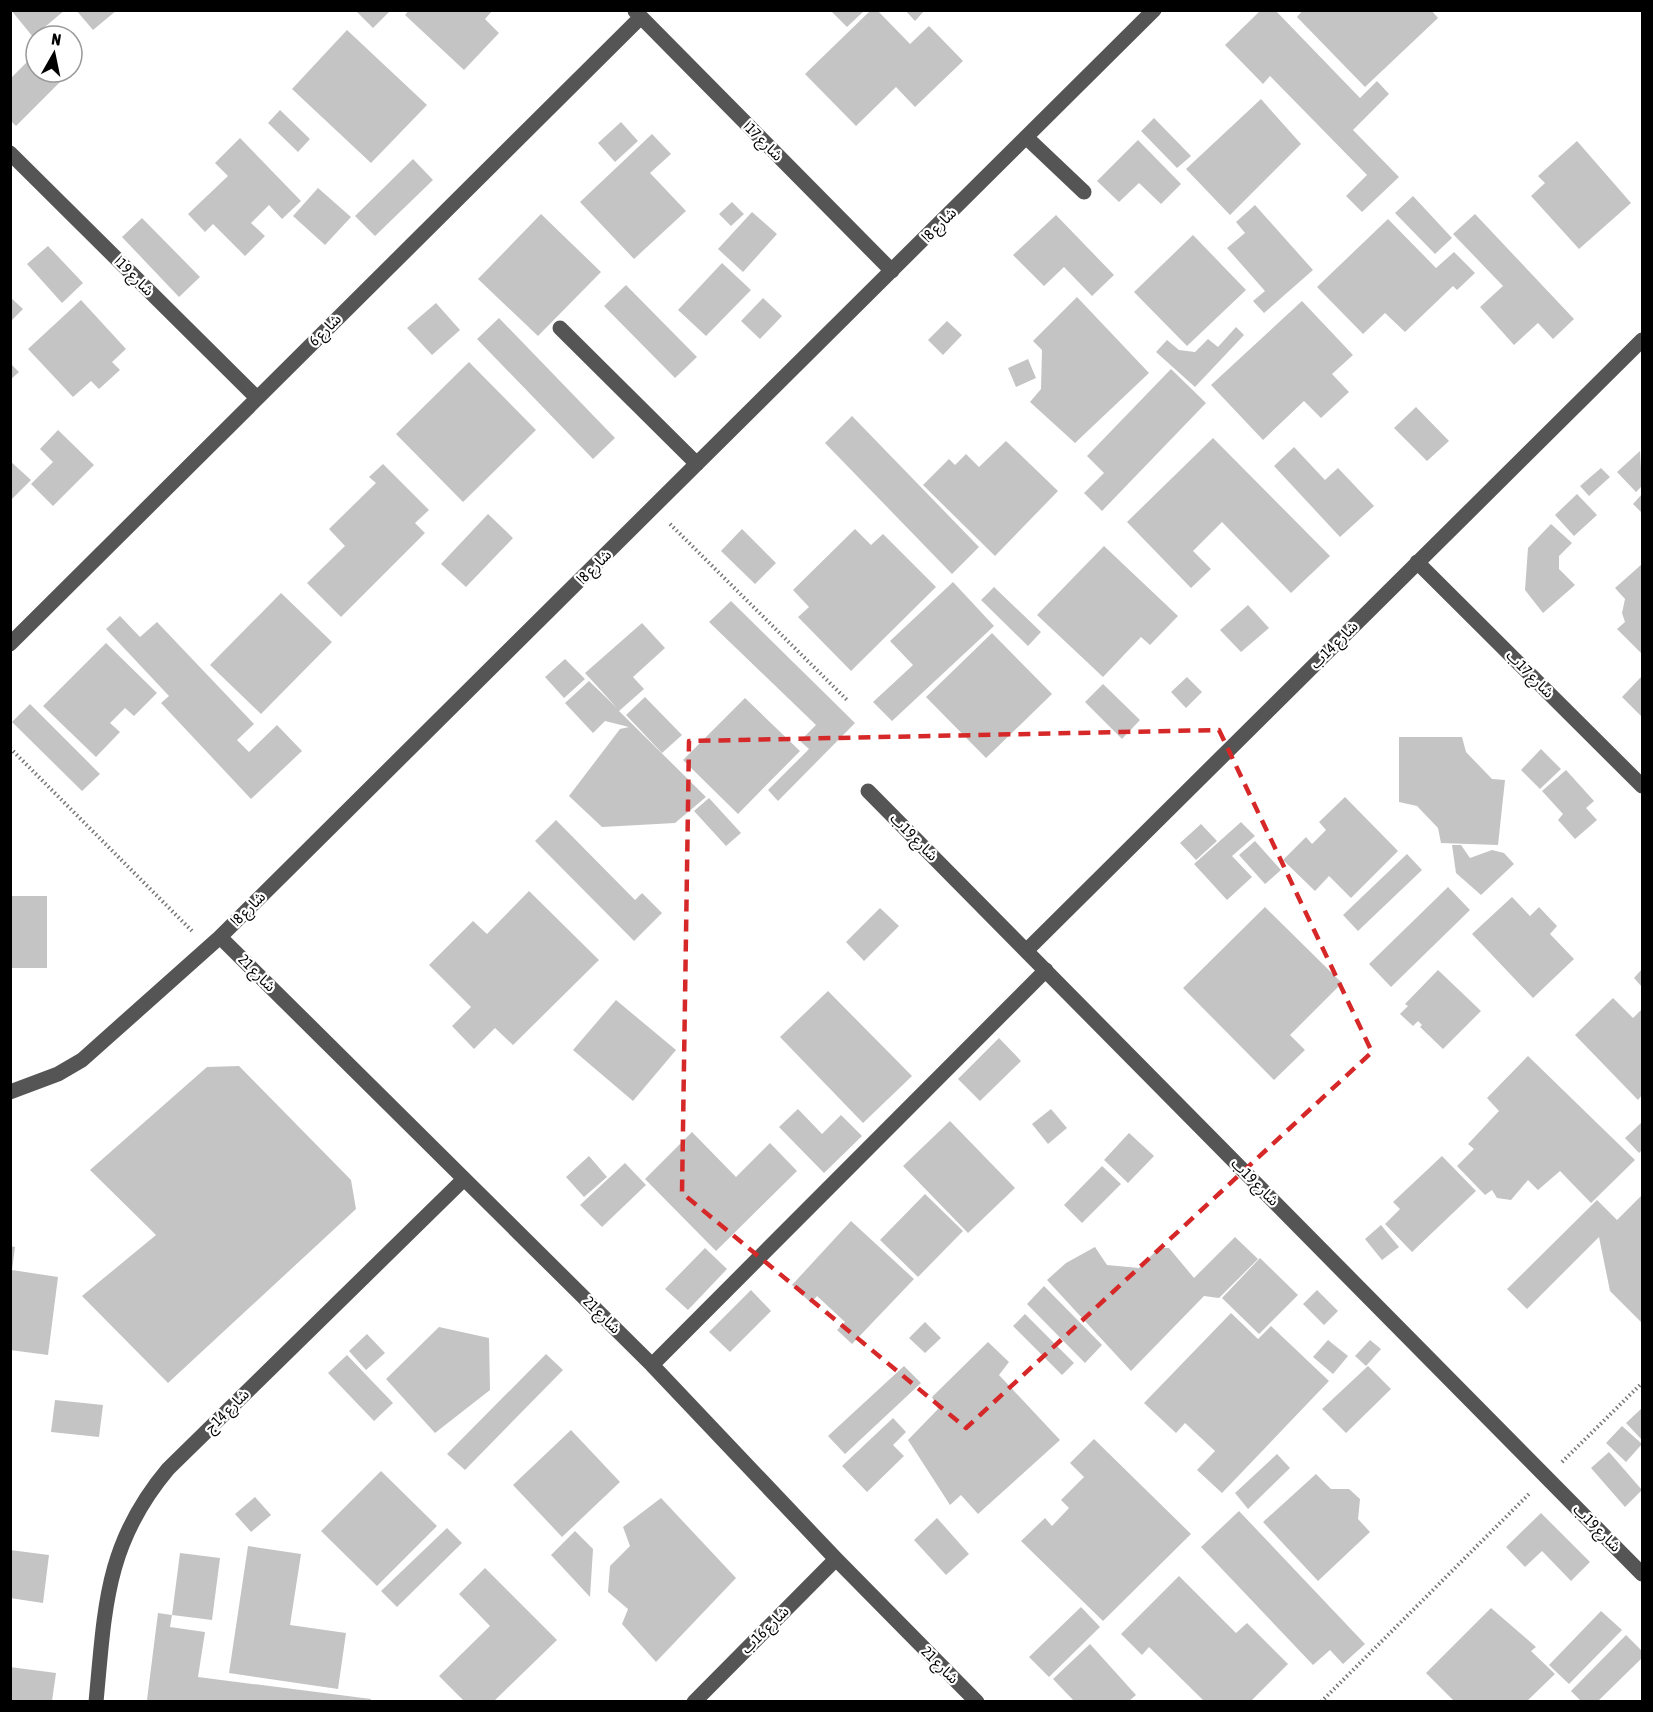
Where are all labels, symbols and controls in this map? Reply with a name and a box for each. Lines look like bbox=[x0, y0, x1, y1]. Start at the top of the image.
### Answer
north arrow bbox=[24, 24, 84, 84]
text: N bbox=[50, 30, 62, 49]
street label: شارع 17ا bbox=[737, 117, 787, 167]
street label: شارع 8ا bbox=[918, 204, 962, 248]
street label: شارع 19ا bbox=[108, 252, 158, 302]
street label: شارع 6 bbox=[305, 310, 347, 352]
street label: شارع 8ا bbox=[573, 546, 617, 590]
street label: شارع 14ب bbox=[1306, 617, 1364, 675]
street label: شارع 17ب bbox=[1500, 646, 1558, 704]
street label: شارع 19ب bbox=[884, 809, 942, 867]
street label: شارع 8ا bbox=[227, 888, 271, 932]
street label: شارع 21 bbox=[232, 951, 280, 998]
street label: شارع 19ب bbox=[1225, 1154, 1283, 1212]
street label: شارع 21 bbox=[577, 1293, 625, 1340]
street label: شارع 14ج bbox=[201, 1385, 255, 1439]
street label: شارع 19ب bbox=[1567, 1500, 1625, 1558]
street label: شارع 16ب bbox=[737, 1602, 795, 1660]
street label: شارع 21 bbox=[915, 1643, 963, 1690]

